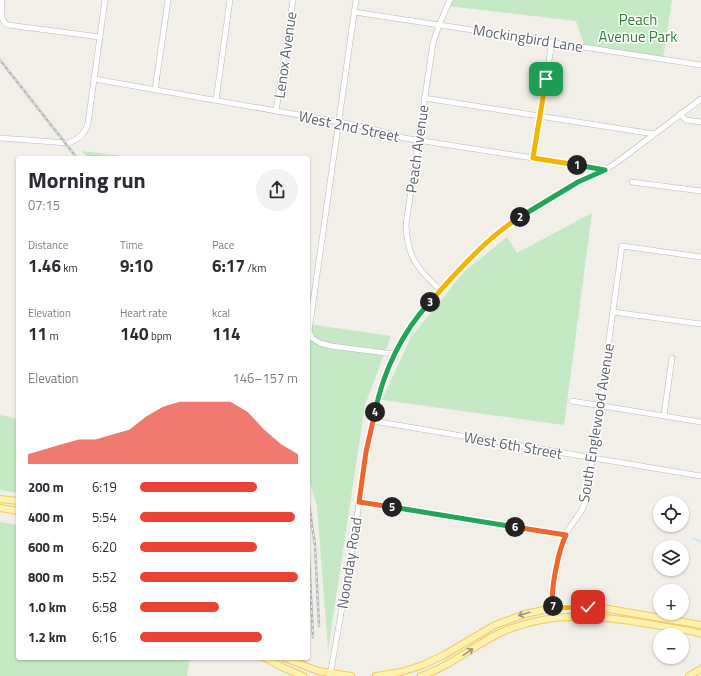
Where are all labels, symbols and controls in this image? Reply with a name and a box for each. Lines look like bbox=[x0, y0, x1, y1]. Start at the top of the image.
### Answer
park label: Peach Avenue Park bbox=[599, 8, 677, 48]
street label: Lenox Avenue bbox=[268, 10, 302, 100]
street label: Mockingbird Lane bbox=[471, 18, 585, 58]
pin bbox=[529, 62, 563, 96]
icon: arrive bbox=[535, 68, 557, 90]
street label: Peach Avenue bbox=[399, 103, 435, 195]
street label: West 2nd Street bbox=[296, 104, 402, 148]
pin: 1 bbox=[567, 155, 587, 175]
text: 1 bbox=[574, 157, 580, 173]
text: Morning run bbox=[28, 163, 146, 197]
button: share bbox=[256, 169, 298, 211]
text: 07:15 bbox=[28, 195, 60, 215]
pin: 2 bbox=[510, 207, 530, 227]
text: 2 bbox=[517, 209, 523, 225]
text: Distance bbox=[28, 237, 68, 253]
text: Time bbox=[120, 237, 143, 253]
text: Pace bbox=[212, 237, 234, 253]
text: 1.46 bbox=[28, 253, 61, 279]
text: 9:10 bbox=[120, 253, 153, 279]
text: 6:17 bbox=[212, 253, 245, 279]
text: km bbox=[61, 260, 78, 276]
text: /km bbox=[245, 260, 266, 276]
pin: 3 bbox=[420, 292, 440, 312]
text: 3 bbox=[427, 294, 433, 310]
text: Elevation bbox=[28, 305, 71, 321]
text: Heart rate bbox=[120, 305, 167, 321]
text: kcal bbox=[212, 305, 230, 321]
text: 11 bbox=[28, 321, 47, 347]
text: 140 bbox=[120, 321, 149, 347]
text: 114 bbox=[212, 321, 241, 347]
text: m bbox=[47, 328, 59, 344]
text: bpm bbox=[149, 328, 172, 344]
street label: South Englewood Avenue bbox=[572, 342, 620, 504]
text: Elevation bbox=[28, 368, 79, 388]
text: 146–157 m bbox=[232, 368, 298, 388]
pin: 4 bbox=[365, 402, 385, 422]
text: 4 bbox=[372, 404, 378, 420]
street label: West 6th Street bbox=[462, 425, 565, 465]
text: 200 m bbox=[28, 477, 64, 497]
text: 6:19 bbox=[92, 477, 117, 497]
map controls bbox=[653, 496, 689, 664]
button: locate bbox=[653, 496, 689, 532]
pin: 5 bbox=[382, 497, 402, 517]
text: 5 bbox=[389, 499, 395, 515]
text: 400 m bbox=[28, 507, 64, 527]
text: 5:54 bbox=[92, 507, 117, 527]
street label: Noonday Road bbox=[330, 516, 368, 610]
pin: 6 bbox=[505, 517, 525, 537]
text: 6 bbox=[512, 519, 518, 535]
text: 600 m bbox=[28, 537, 64, 557]
text: 6:20 bbox=[92, 537, 117, 557]
button: layers bbox=[653, 540, 689, 576]
text: 800 m bbox=[28, 567, 64, 587]
text: 5:52 bbox=[92, 567, 117, 587]
button: + bbox=[653, 584, 689, 620]
pin bbox=[571, 590, 605, 624]
pin: 7 bbox=[543, 596, 563, 616]
icon: check bbox=[577, 596, 599, 618]
text: 1.0 km bbox=[28, 597, 66, 617]
text: 6:58 bbox=[92, 597, 117, 617]
text: 7 bbox=[550, 598, 556, 614]
one-way arrow bbox=[518, 611, 531, 618]
text: 1.2 km bbox=[28, 627, 66, 647]
text: 6:16 bbox=[92, 627, 117, 647]
button: − bbox=[653, 628, 689, 664]
one-way arrow bbox=[462, 648, 473, 656]

